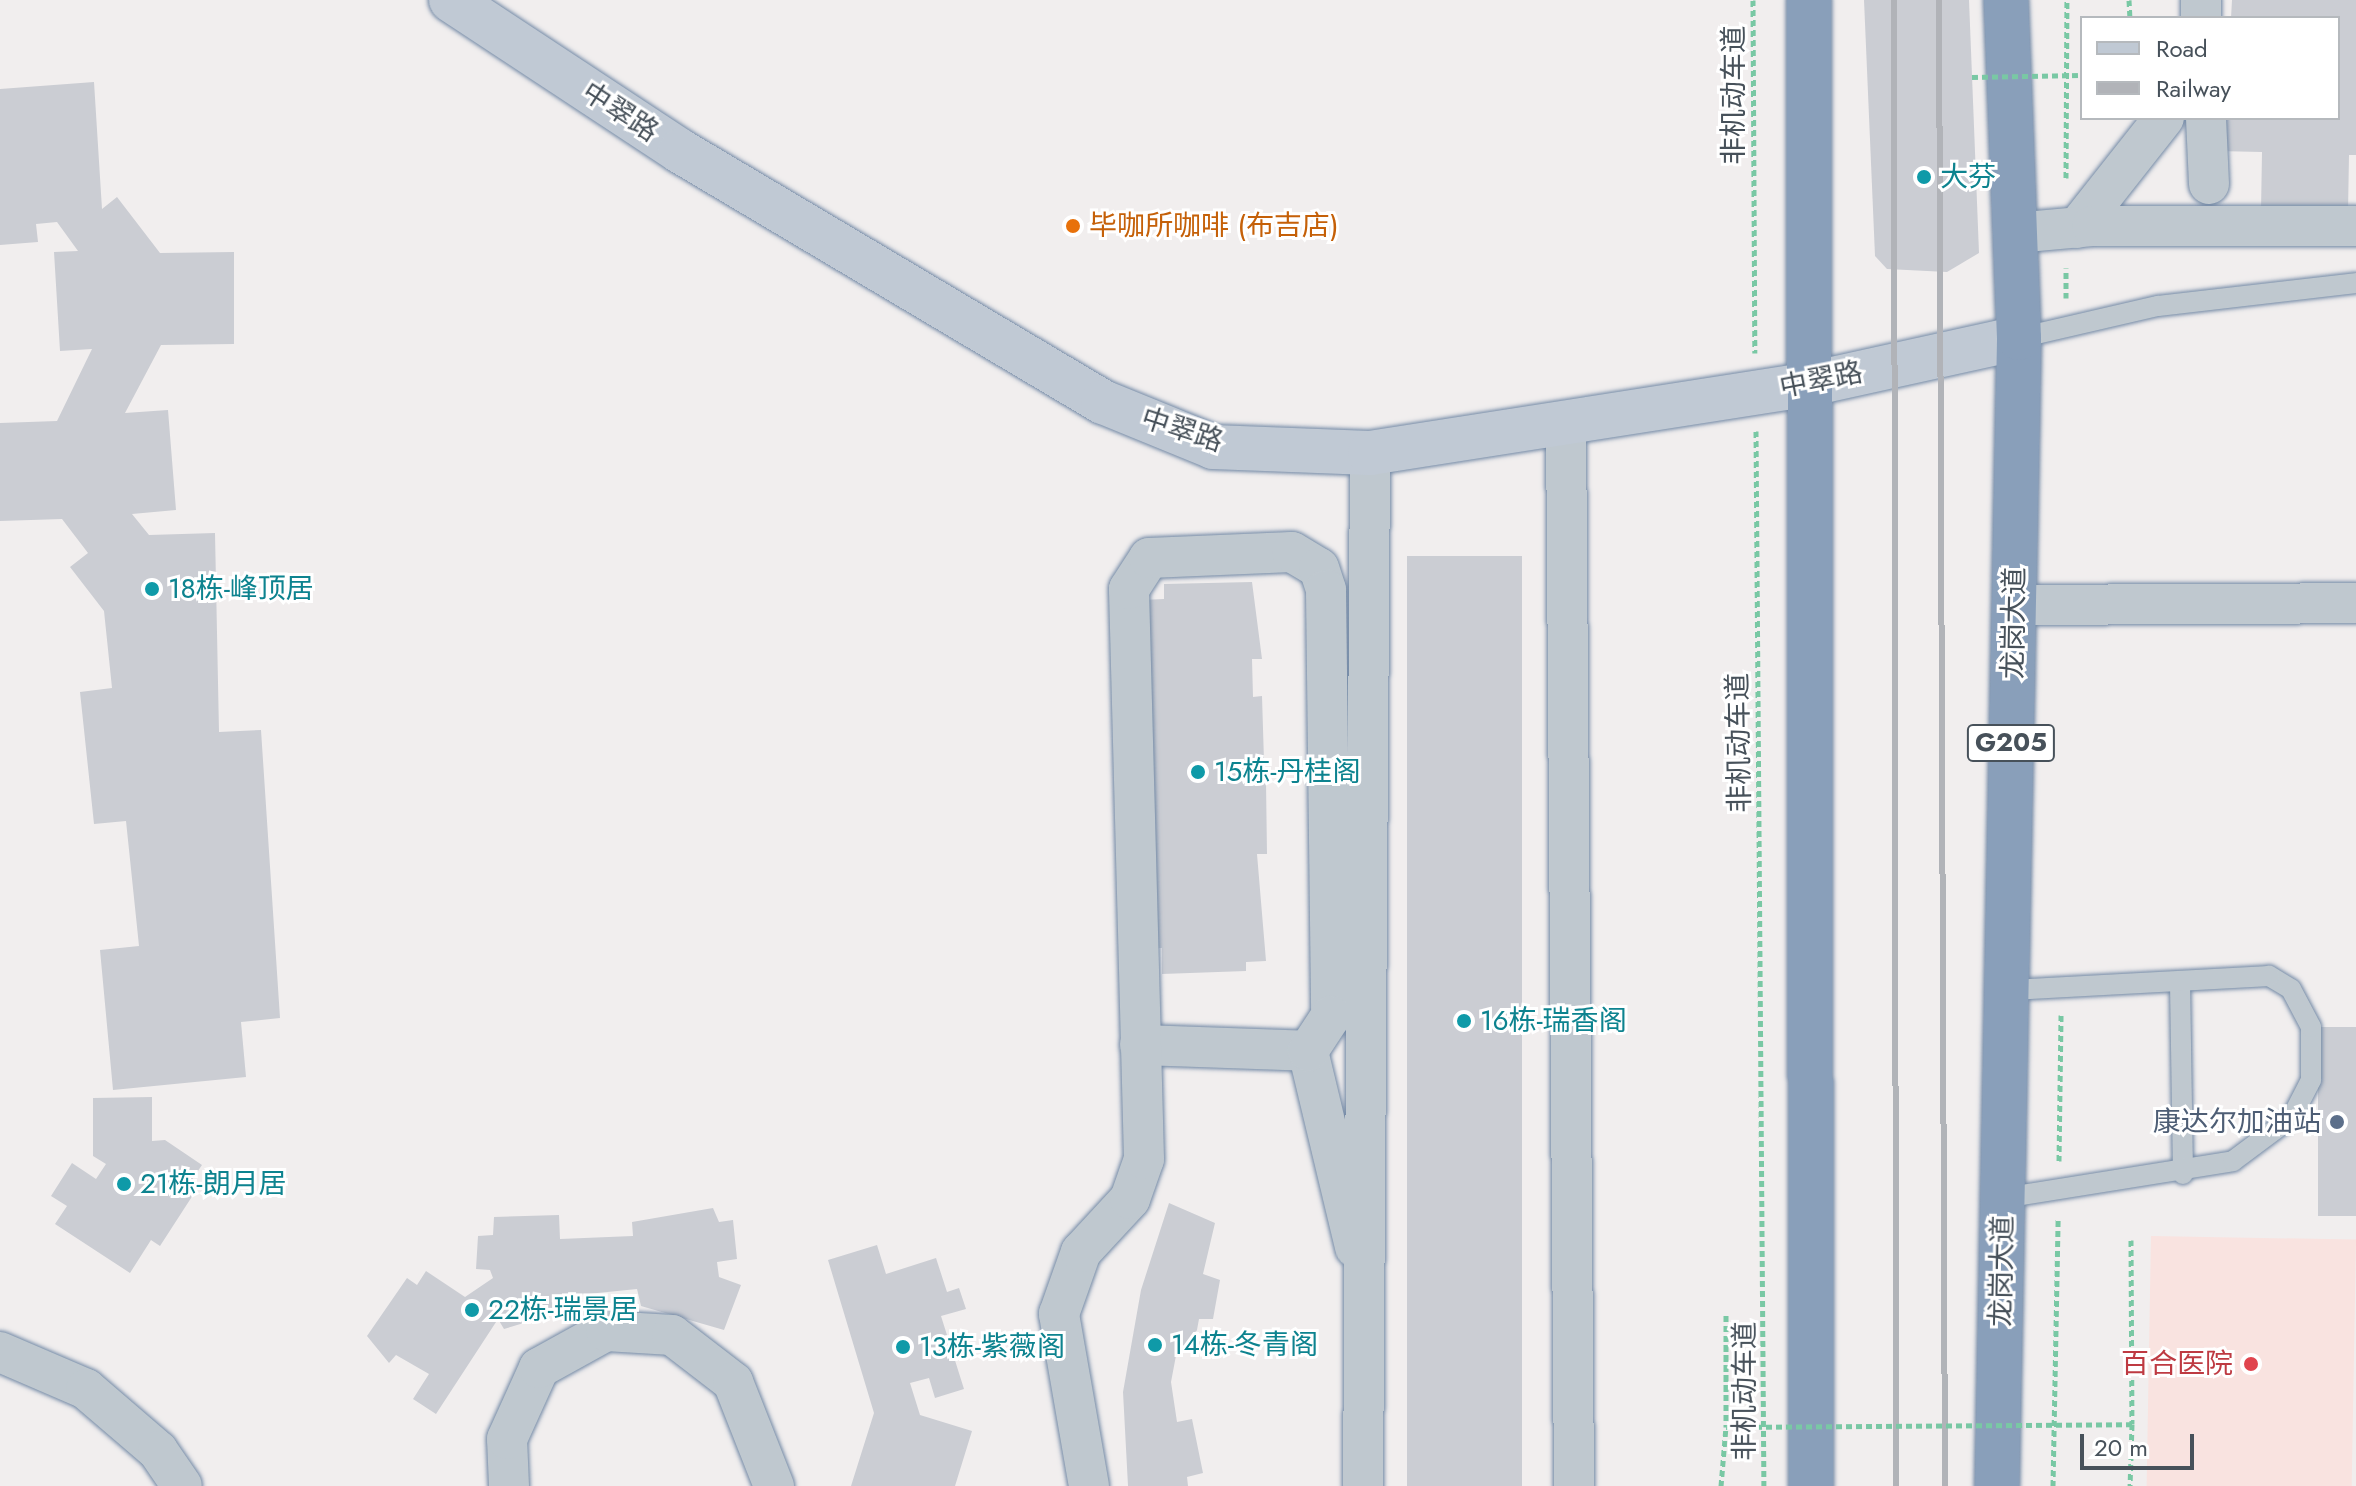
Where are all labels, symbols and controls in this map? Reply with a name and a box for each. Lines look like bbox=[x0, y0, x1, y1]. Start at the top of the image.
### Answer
legend bbox=[2080, 16, 2340, 120]
street label: 非机动车道 bbox=[1717, 25, 1751, 165]
text: Road bbox=[2156, 31, 2208, 66]
text: Railway bbox=[2156, 71, 2231, 106]
street label: 中翠路 bbox=[576, 75, 664, 149]
place label: 大芬 bbox=[1940, 160, 1996, 194]
marker: 大芬 bbox=[1915, 168, 1933, 186]
place label: 毕咖所咖啡 (布吉店) bbox=[1089, 209, 1339, 243]
marker: 毕咖所咖啡 (布吉店) bbox=[1064, 217, 1082, 235]
street label: 中翠路 bbox=[1777, 355, 1865, 405]
street label: 中翠路 bbox=[1137, 401, 1227, 459]
street label: 龙岗大道 bbox=[1996, 567, 2032, 679]
place label: 18栋-峰顶居 bbox=[168, 572, 314, 606]
marker: 18栋-峰顶居 bbox=[143, 580, 161, 598]
street label: 非机动车道 bbox=[1721, 673, 1757, 813]
road number: G205 bbox=[1965, 721, 2057, 765]
place label: 15栋-丹桂阁 bbox=[1214, 755, 1360, 789]
marker: 15栋-丹桂阁 bbox=[1189, 763, 1207, 781]
place label: 16栋-瑞香阁 bbox=[1480, 1004, 1627, 1038]
marker: 16栋-瑞香阁 bbox=[1455, 1012, 1473, 1030]
place label: 康达尔加油站 bbox=[2153, 1105, 2321, 1139]
marker: 康达尔加油站 bbox=[2328, 1113, 2346, 1131]
place label: 21栋-朗月居 bbox=[140, 1167, 286, 1201]
marker: 21栋-朗月居 bbox=[115, 1175, 133, 1193]
street label: 龙岗大道 bbox=[1984, 1215, 2020, 1327]
place label: 22栋-瑞景居 bbox=[488, 1293, 638, 1327]
marker: 22栋-瑞景居 bbox=[463, 1301, 481, 1319]
street label: 非机动车道 bbox=[1728, 1321, 1762, 1461]
place label: 14栋-冬青阁 bbox=[1171, 1328, 1318, 1362]
place label: 13栋-紫薇阁 bbox=[919, 1330, 1065, 1364]
marker: 14栋-冬青阁 bbox=[1146, 1336, 1164, 1354]
marker: 13栋-紫薇阁 bbox=[894, 1338, 912, 1356]
place label: 百合医院 bbox=[2121, 1347, 2233, 1381]
marker: 百合医院 bbox=[2240, 1353, 2262, 1375]
scale bar bbox=[2084, 1418, 2198, 1468]
text: 20 m bbox=[2094, 1430, 2148, 1465]

